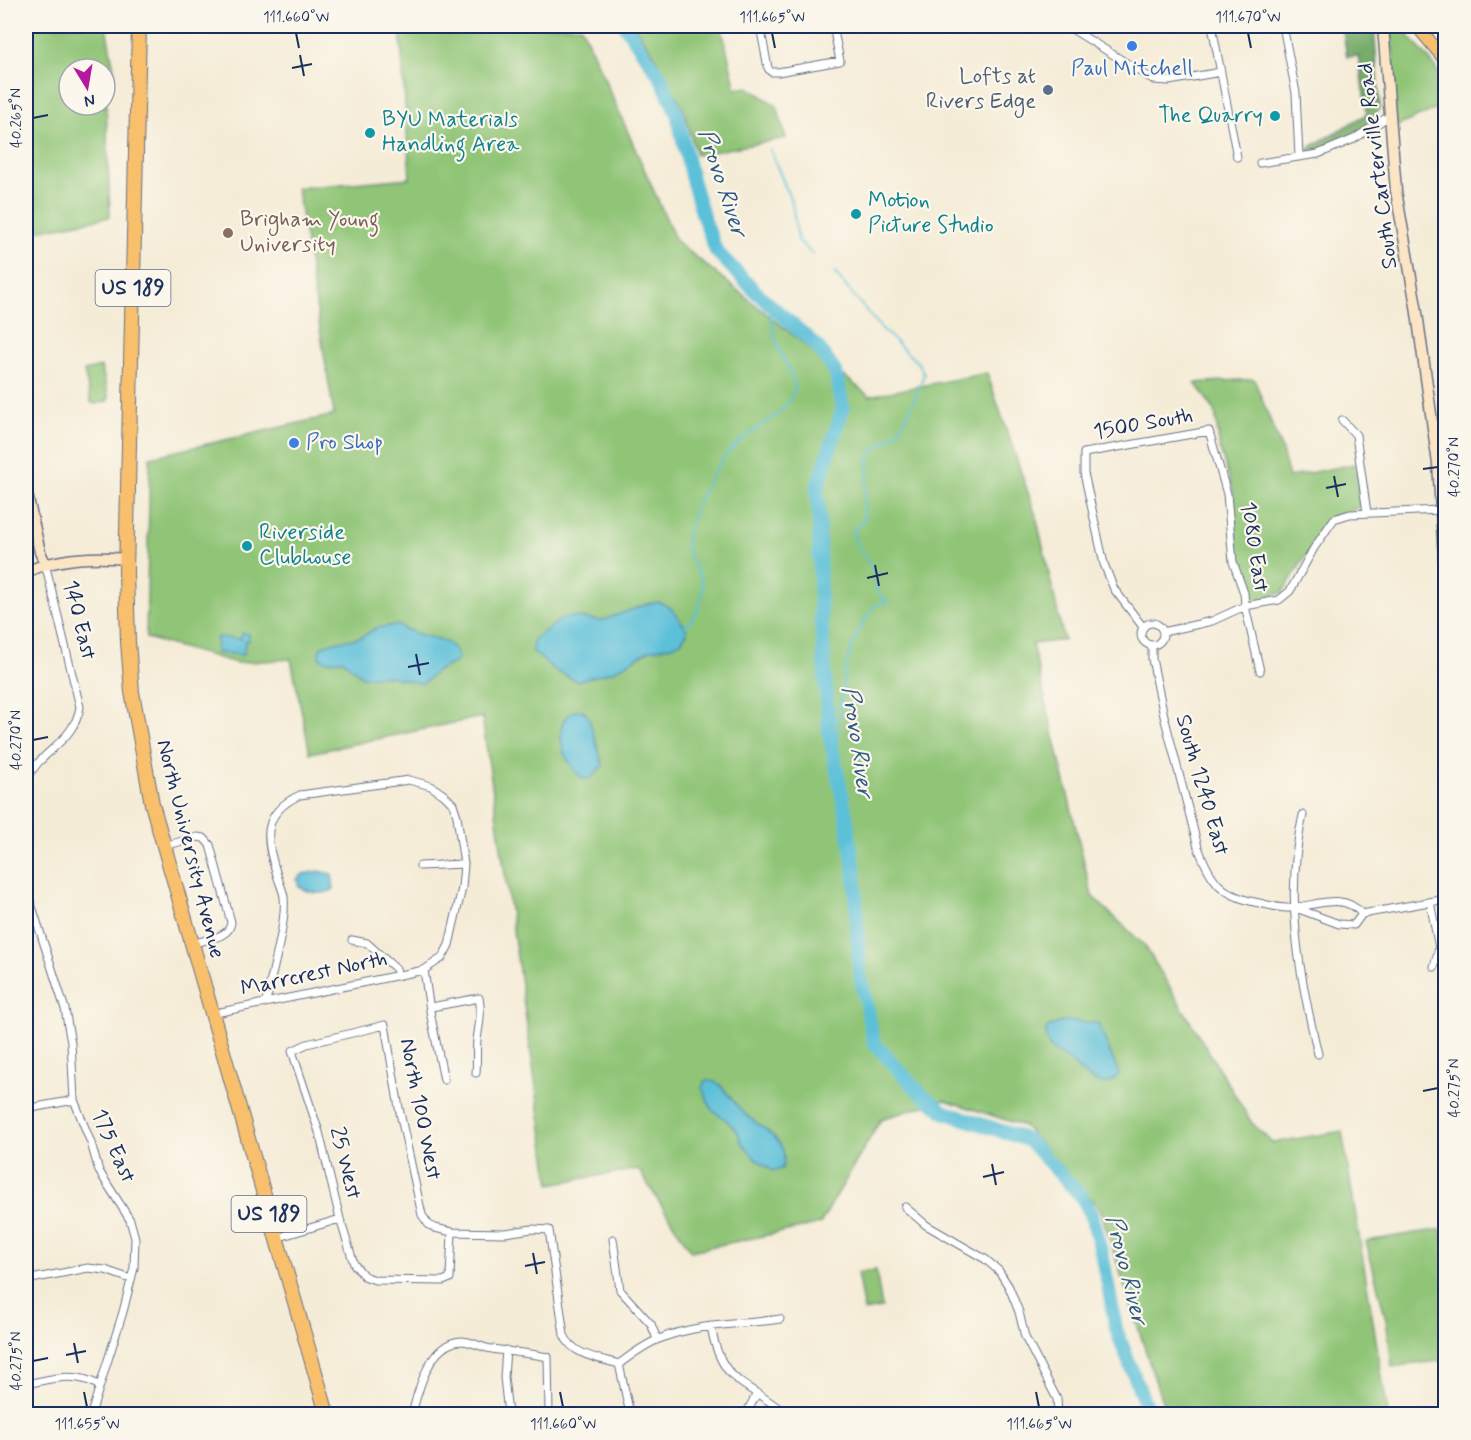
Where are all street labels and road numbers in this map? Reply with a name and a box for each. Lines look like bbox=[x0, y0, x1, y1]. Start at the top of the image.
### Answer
street label: South Carterville Road bbox=[1351, 61, 1405, 271]
road number: US 189 bbox=[96, 270, 170, 306]
street label: 1500 South bbox=[1091, 401, 1195, 447]
street label: 1080 East bbox=[1233, 500, 1275, 594]
street label: 140 East bbox=[56, 577, 102, 663]
street label: South 1240 East bbox=[1169, 711, 1235, 859]
street label: North University Avenue bbox=[149, 737, 231, 961]
street label: Marrcrest North bbox=[238, 945, 390, 1003]
street label: North 100 West bbox=[393, 1036, 447, 1182]
street label: 175 East bbox=[84, 1105, 142, 1187]
street label: 25 West bbox=[323, 1124, 367, 1202]
road number: US 189 bbox=[232, 1196, 306, 1232]

